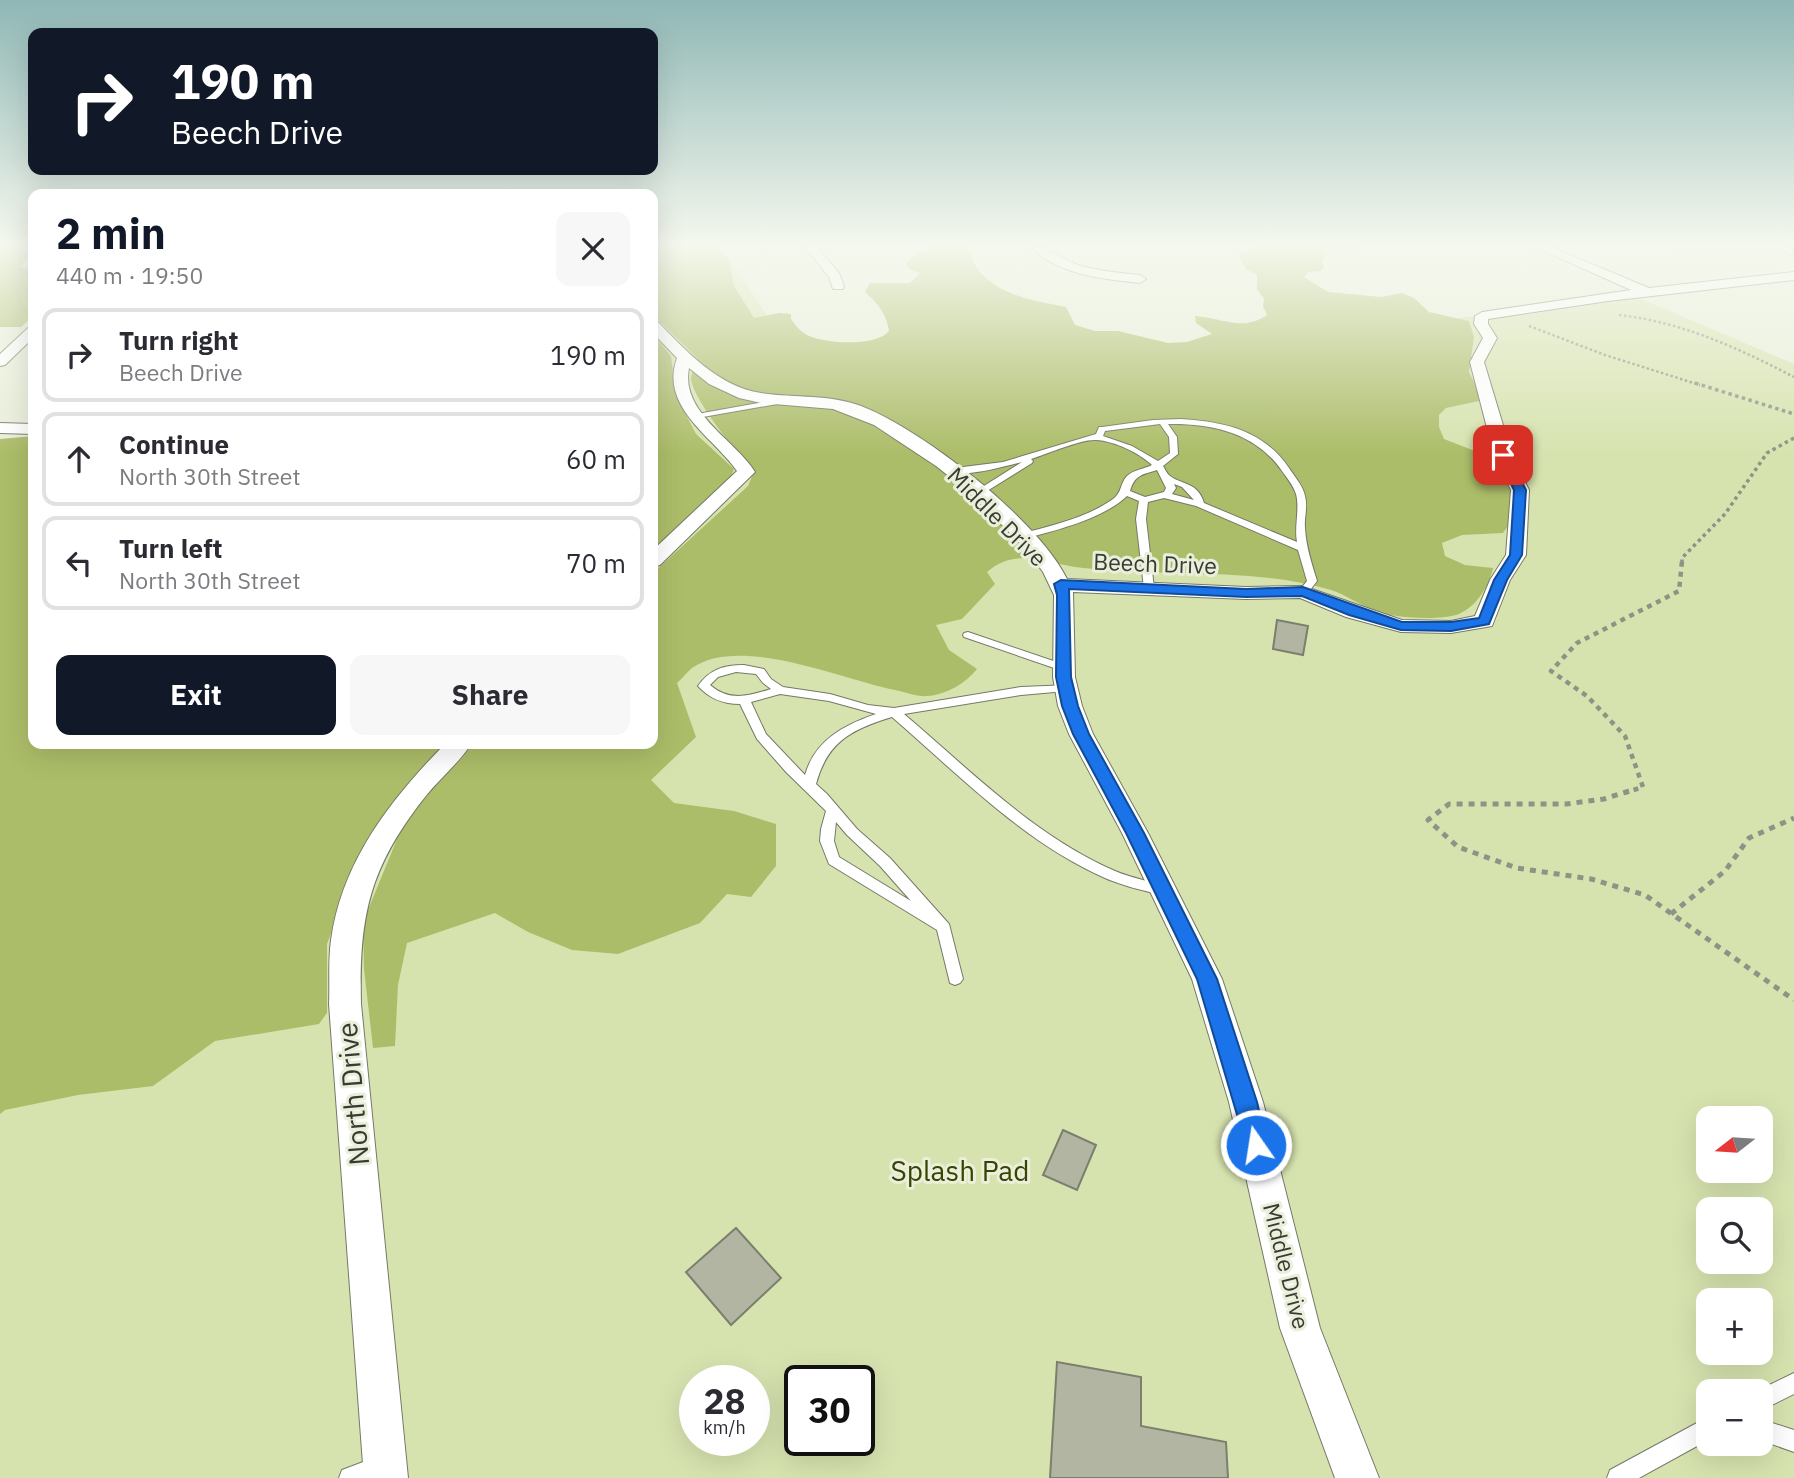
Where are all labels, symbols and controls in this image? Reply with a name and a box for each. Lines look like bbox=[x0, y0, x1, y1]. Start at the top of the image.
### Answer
text: 190 m bbox=[171, 49, 315, 112]
icon: right bbox=[56, 56, 147, 147]
text: Beech Drive bbox=[171, 111, 343, 153]
text: 2 min bbox=[56, 206, 166, 261]
button: close bbox=[556, 212, 630, 286]
text: 440 m · 19:50 bbox=[56, 260, 203, 290]
text: Turn right bbox=[119, 323, 238, 357]
icon: right bbox=[60, 336, 98, 374]
text: 190 m bbox=[550, 338, 626, 372]
text: Beech Drive bbox=[119, 357, 243, 387]
pin bbox=[1473, 425, 1533, 485]
text: Continue bbox=[119, 427, 229, 461]
icon: arrive bbox=[1484, 436, 1522, 474]
icon: ahead bbox=[60, 440, 98, 478]
text: 60 m bbox=[566, 442, 626, 476]
street label: Middle Drive bbox=[942, 460, 1054, 572]
text: North 30th Street bbox=[119, 461, 301, 491]
text: Turn left bbox=[119, 531, 222, 565]
icon: left bbox=[60, 544, 98, 582]
text: 70 m bbox=[566, 546, 626, 580]
street label: Beech Drive bbox=[1093, 546, 1217, 580]
text: North 30th Street bbox=[119, 565, 301, 595]
button: Exit bbox=[56, 655, 336, 735]
button: Share bbox=[350, 655, 630, 735]
street label: North Drive bbox=[328, 1021, 377, 1167]
north arrow bbox=[1696, 1106, 1773, 1183]
map controls bbox=[1696, 1106, 1773, 1456]
position arrow bbox=[1219, 1108, 1293, 1182]
park label: Splash Pad bbox=[890, 1152, 1030, 1189]
button: search bbox=[1696, 1197, 1773, 1274]
street label: Middle Drive bbox=[1257, 1200, 1317, 1332]
button: + bbox=[1696, 1288, 1773, 1365]
speed limit sign: 30 bbox=[784, 1365, 875, 1456]
text: 28 bbox=[703, 1378, 746, 1424]
button: − bbox=[1696, 1379, 1773, 1456]
text: km/h bbox=[703, 1416, 746, 1439]

